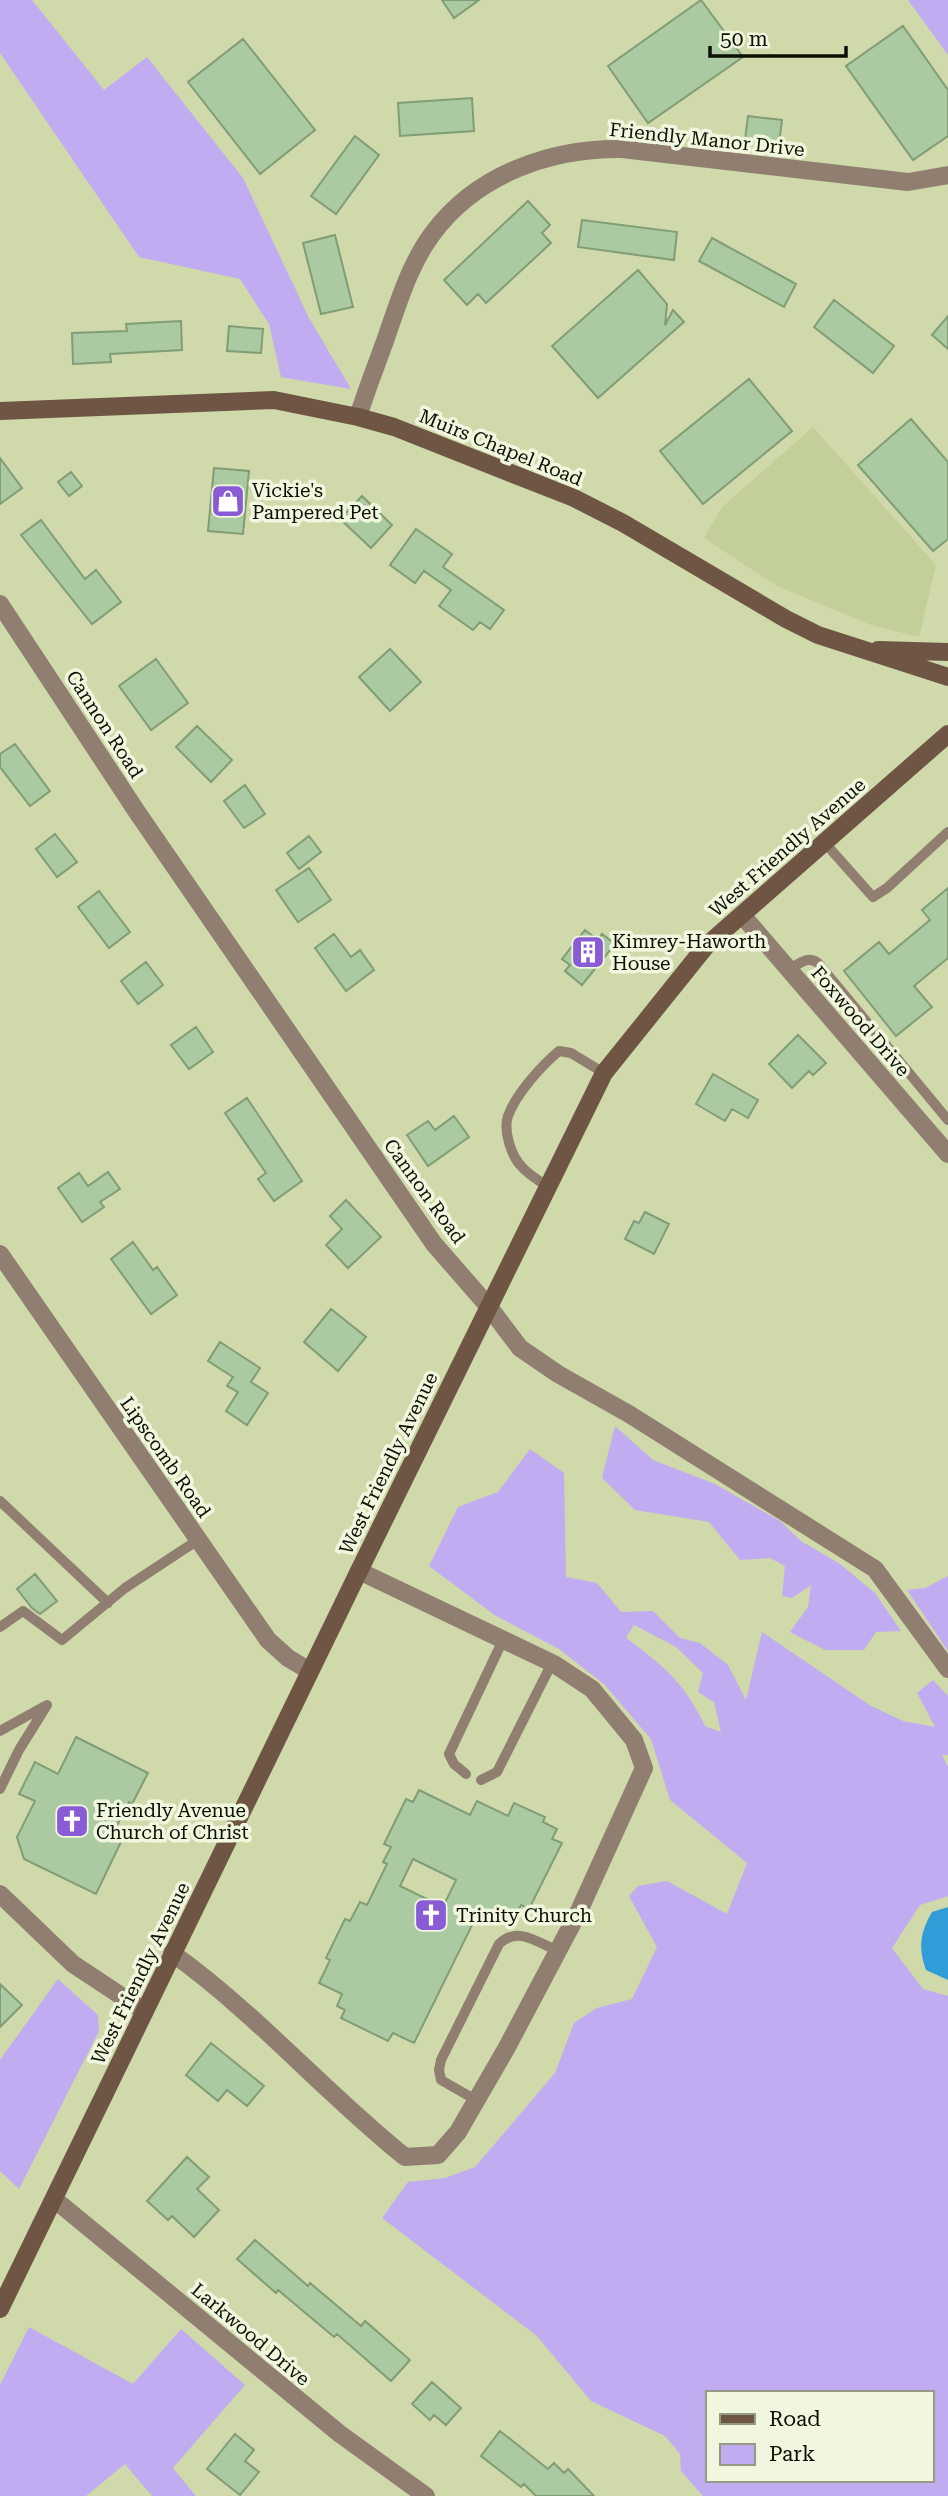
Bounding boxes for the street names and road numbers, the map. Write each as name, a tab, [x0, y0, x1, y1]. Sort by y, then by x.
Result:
street label: Friendly Manor Drive	[608, 118, 806, 161]
street label: Muirs Chapel Road	[416, 404, 586, 491]
street label: Cannon Road	[61, 666, 148, 782]
street label: West Friendly Avenue	[704, 773, 870, 922]
street label: Foxwood Drive	[806, 961, 915, 1081]
street label: Cannon Road	[379, 1134, 470, 1248]
street label: West Friendly Avenue	[334, 1368, 443, 1558]
street label: Lipscomb Road	[115, 1392, 216, 1522]
street label: West Friendly Avenue	[86, 1878, 195, 2068]
street label: Larkwood Drive	[187, 2278, 314, 2390]

